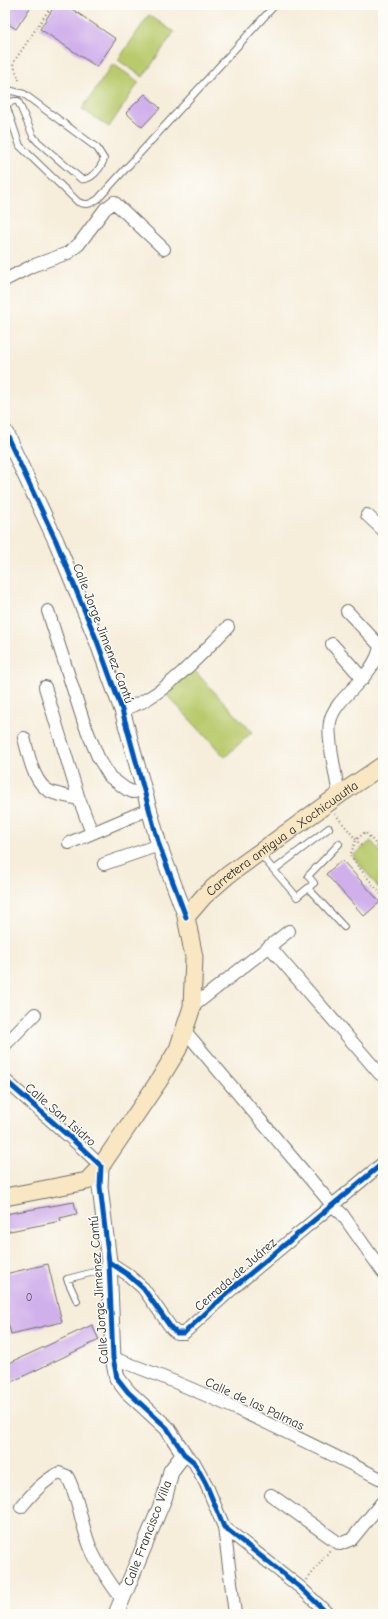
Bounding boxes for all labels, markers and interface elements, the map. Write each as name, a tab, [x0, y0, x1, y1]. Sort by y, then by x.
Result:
street label: Calle Jorge Jimenez Cantú	[70, 561, 137, 705]
street label: Carretera antigua a Xochicuautla	[203, 777, 361, 899]
street label: Calle San Isidro	[22, 1080, 99, 1149]
street label: Calle Jorge Jimenez Cantú	[86, 1215, 111, 1365]
street label: Cerrada de Juárez	[191, 1235, 280, 1314]
house number: 0	[26, 1291, 32, 1304]
street label: Calle de las Palmas	[203, 1374, 307, 1433]
street label: Calle Francisco Villa	[120, 1478, 175, 1588]

